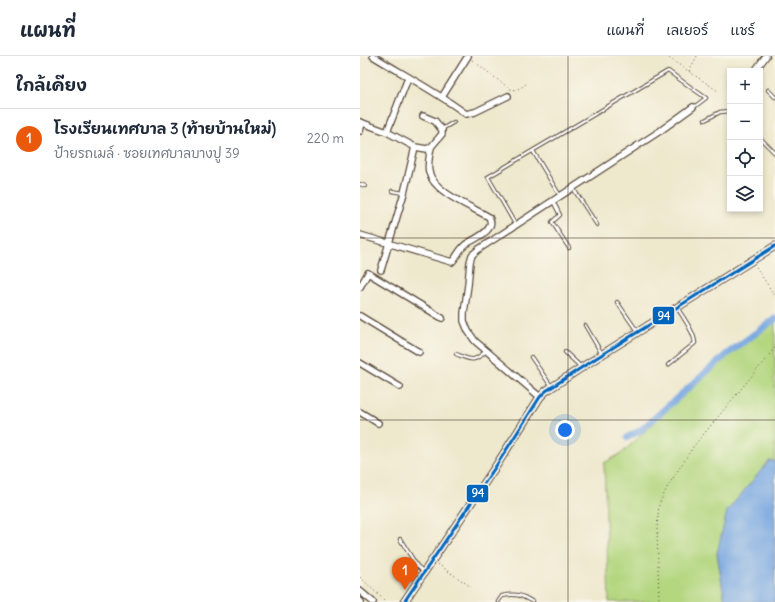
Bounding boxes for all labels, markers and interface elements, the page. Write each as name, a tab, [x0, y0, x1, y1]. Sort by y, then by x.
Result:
text: แผนที่	[20, 18, 76, 42]
text: แผนที่	[606, 21, 644, 39]
text: เลเยอร์	[666, 21, 708, 39]
text: แชร์	[730, 21, 755, 39]
map controls	[727, 68, 763, 212]
button: +	[727, 68, 763, 104]
text: ใกล้เคียง	[16, 74, 87, 96]
button: −	[727, 104, 763, 140]
text: โรงเรียนเทศบาล 3 (ท้ายบ้านใหม่)	[54, 119, 276, 138]
text: 1	[26, 130, 32, 147]
text: 220 m	[307, 130, 344, 147]
button: locate	[727, 140, 763, 176]
text: ป้ายรถเมล์ · ซอยเทศบาลบางปู 39	[54, 145, 240, 162]
button: layers	[727, 176, 763, 212]
line badge: 94	[652, 306, 675, 325]
text: 94	[658, 309, 671, 323]
your location	[555, 420, 575, 440]
line badge: 94	[466, 484, 489, 503]
text: 94	[472, 486, 485, 500]
pin: 1	[392, 557, 418, 590]

